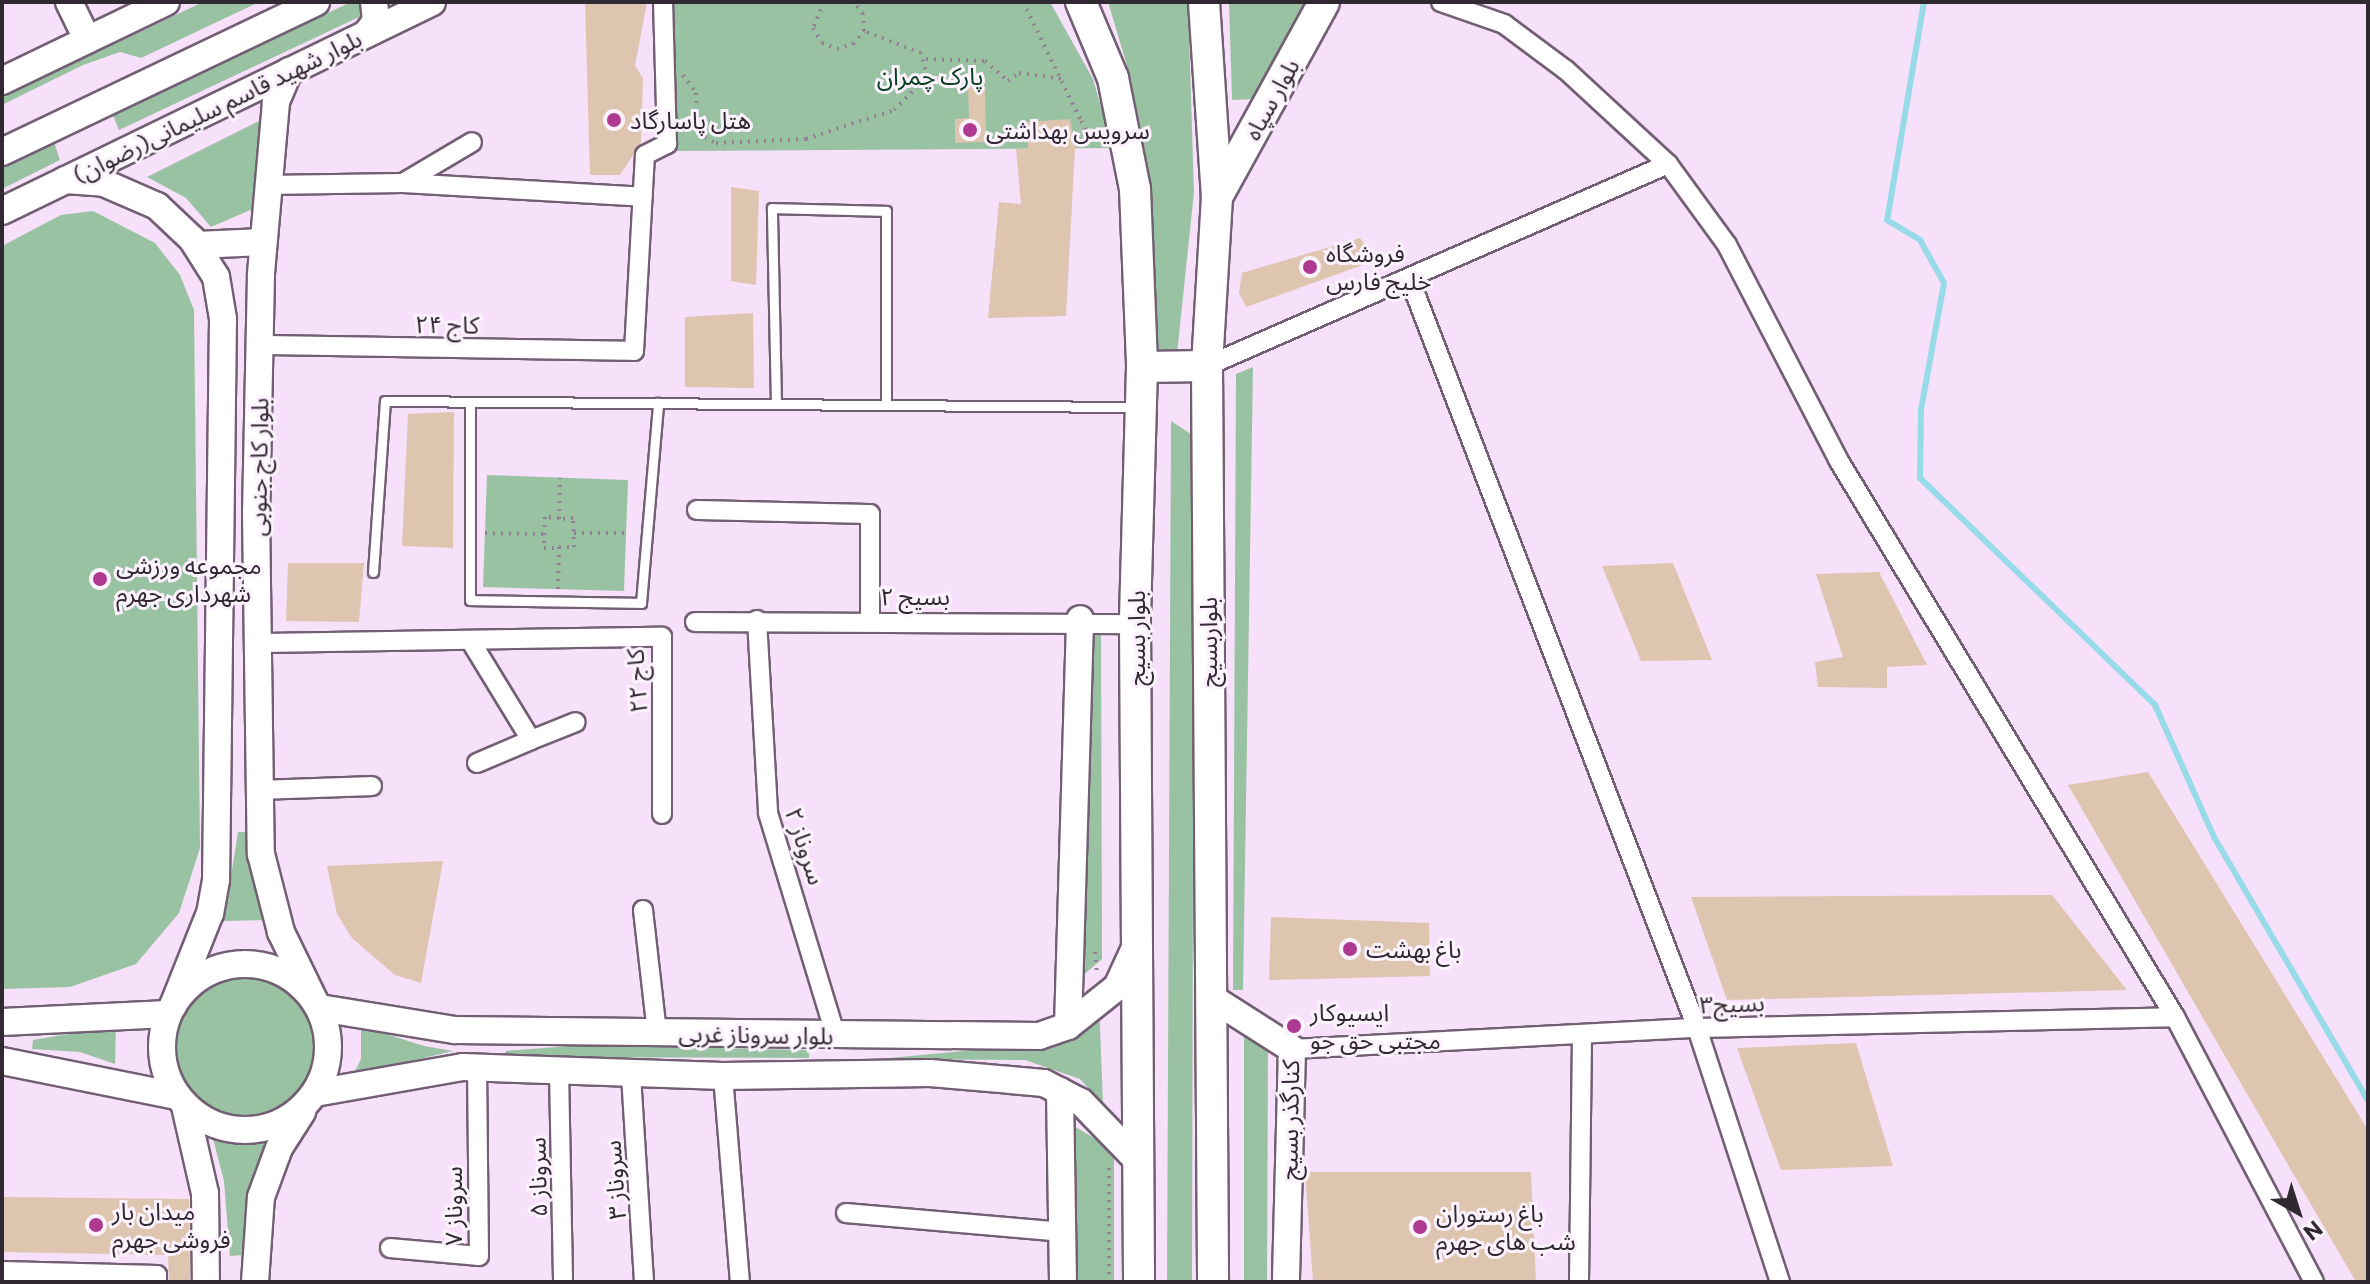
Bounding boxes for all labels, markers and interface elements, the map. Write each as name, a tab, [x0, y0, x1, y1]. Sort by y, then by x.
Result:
street label: بلوار شهید قاسم سلیمانی(رضوان)	[68, 23, 366, 189]
street label: بلوار سپاه	[1237, 53, 1305, 145]
park label: پارک چمران	[877, 62, 983, 90]
place label: هتل پاسارگاد	[630, 106, 751, 134]
marker: هتل پاسارگاد	[605, 111, 623, 129]
place label: سرویس بهداشتی	[986, 116, 1150, 144]
marker: سرویس بهداشتی	[961, 121, 979, 139]
place label: فروشگاه خلیج فارس	[1326, 239, 1431, 295]
marker: فروشگاه خلیج فارس	[1301, 258, 1319, 276]
street label: کاج ۲۴	[415, 309, 479, 339]
street label: بلوار کاج جنوبی	[242, 397, 274, 537]
place label: مجموعه ورزشی شهرداری جهرم	[116, 551, 262, 607]
marker: مجموعه ورزشی شهرداری جهرم	[91, 570, 109, 588]
street label: بسیج ۲	[880, 582, 950, 610]
street label: بلوار بسیج	[1122, 590, 1150, 686]
street label: بلواربسیج	[1194, 597, 1222, 687]
street label: کاج ۲۲	[620, 648, 652, 714]
street label: سروناز ۲	[780, 804, 832, 888]
place label: باغ بهشت	[1366, 935, 1461, 963]
marker: باغ بهشت	[1341, 940, 1359, 958]
street label: بسیج۳	[1699, 987, 1765, 1019]
place label: ایسیوکار مجتبی حق جو	[1310, 998, 1441, 1054]
marker: ایسیوکار مجتبی حق جو	[1285, 1017, 1303, 1035]
street label: بلوار سروناز غربی	[678, 1018, 834, 1050]
street label: کنارگذر بسیج	[1274, 1060, 1304, 1180]
street label: سروناز ۵	[522, 1137, 552, 1217]
street label: سروناز ۳	[597, 1139, 631, 1221]
street label: سروناز ۷	[439, 1166, 467, 1246]
north arrow	[2258, 1172, 2338, 1252]
place label: میدان بار فروشی جهرم	[112, 1197, 230, 1253]
place label: باغ رستوران شب های جهرم	[1436, 1199, 1576, 1255]
text: N	[2299, 1215, 2328, 1247]
marker: میدان بار فروشی جهرم	[87, 1216, 105, 1234]
marker: باغ رستوران شب های جهرم	[1411, 1218, 1429, 1236]

